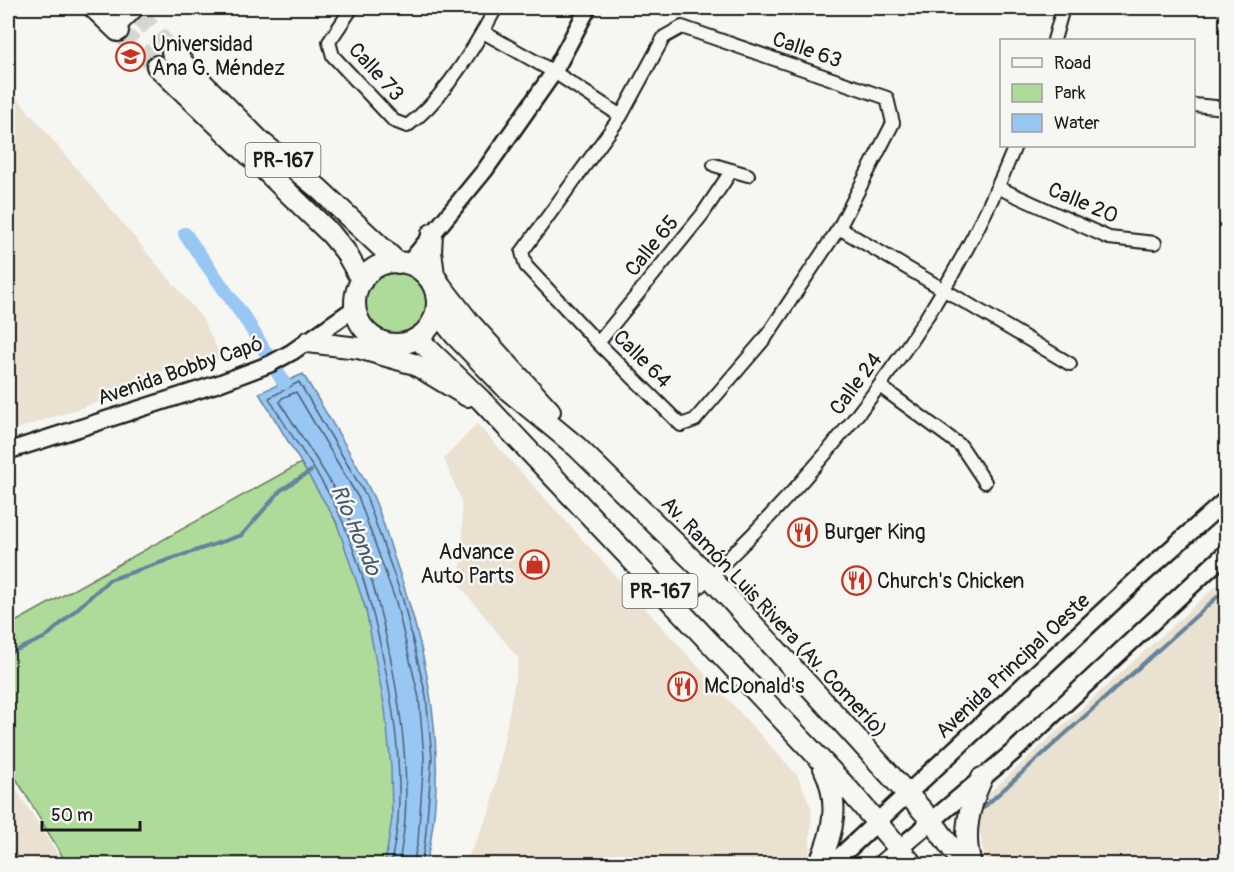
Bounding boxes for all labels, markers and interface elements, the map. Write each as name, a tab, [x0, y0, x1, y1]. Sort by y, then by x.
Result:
street label: Calle 63	[769, 26, 845, 74]
place label: Universidad Ana G. Méndez	[152, 31, 285, 82]
street label: Calle 73	[342, 37, 410, 107]
legend	[1000, 39, 1195, 147]
school or university icon: Universidad Ana G. Méndez	[115, 40, 147, 72]
text: Road	[1054, 52, 1091, 75]
text: Park	[1054, 82, 1086, 105]
text: Water	[1054, 112, 1100, 135]
road number: PR-167	[246, 143, 320, 177]
street label: Calle 20	[1044, 176, 1122, 230]
street label: Calle 65	[619, 210, 685, 282]
street label: Calle 64	[607, 324, 677, 394]
street label: Avenida Bobby Capó	[94, 330, 266, 412]
street label: Calle 24	[824, 347, 888, 421]
water label: Río Hondo	[324, 481, 388, 581]
street label: Av. Ramón Luis Rivera (Av. Comerío)	[655, 491, 893, 743]
restaurant icon: Burger King	[787, 516, 819, 548]
place label: Burger King	[824, 519, 926, 546]
place label: Advance Auto Parts	[420, 539, 515, 590]
shop icon: Advance Auto Parts	[519, 548, 551, 580]
restaurant icon: Church's Chicken	[840, 565, 872, 597]
place label: Church's Chicken	[877, 568, 1024, 595]
road number: PR-167	[622, 574, 698, 608]
street label: Avenida Principal Oeste	[930, 587, 1096, 745]
restaurant icon: McDonald's	[667, 670, 699, 702]
place label: McDonald's	[704, 673, 805, 700]
scale bar	[42, 794, 140, 832]
text: 50 m	[51, 804, 93, 827]

